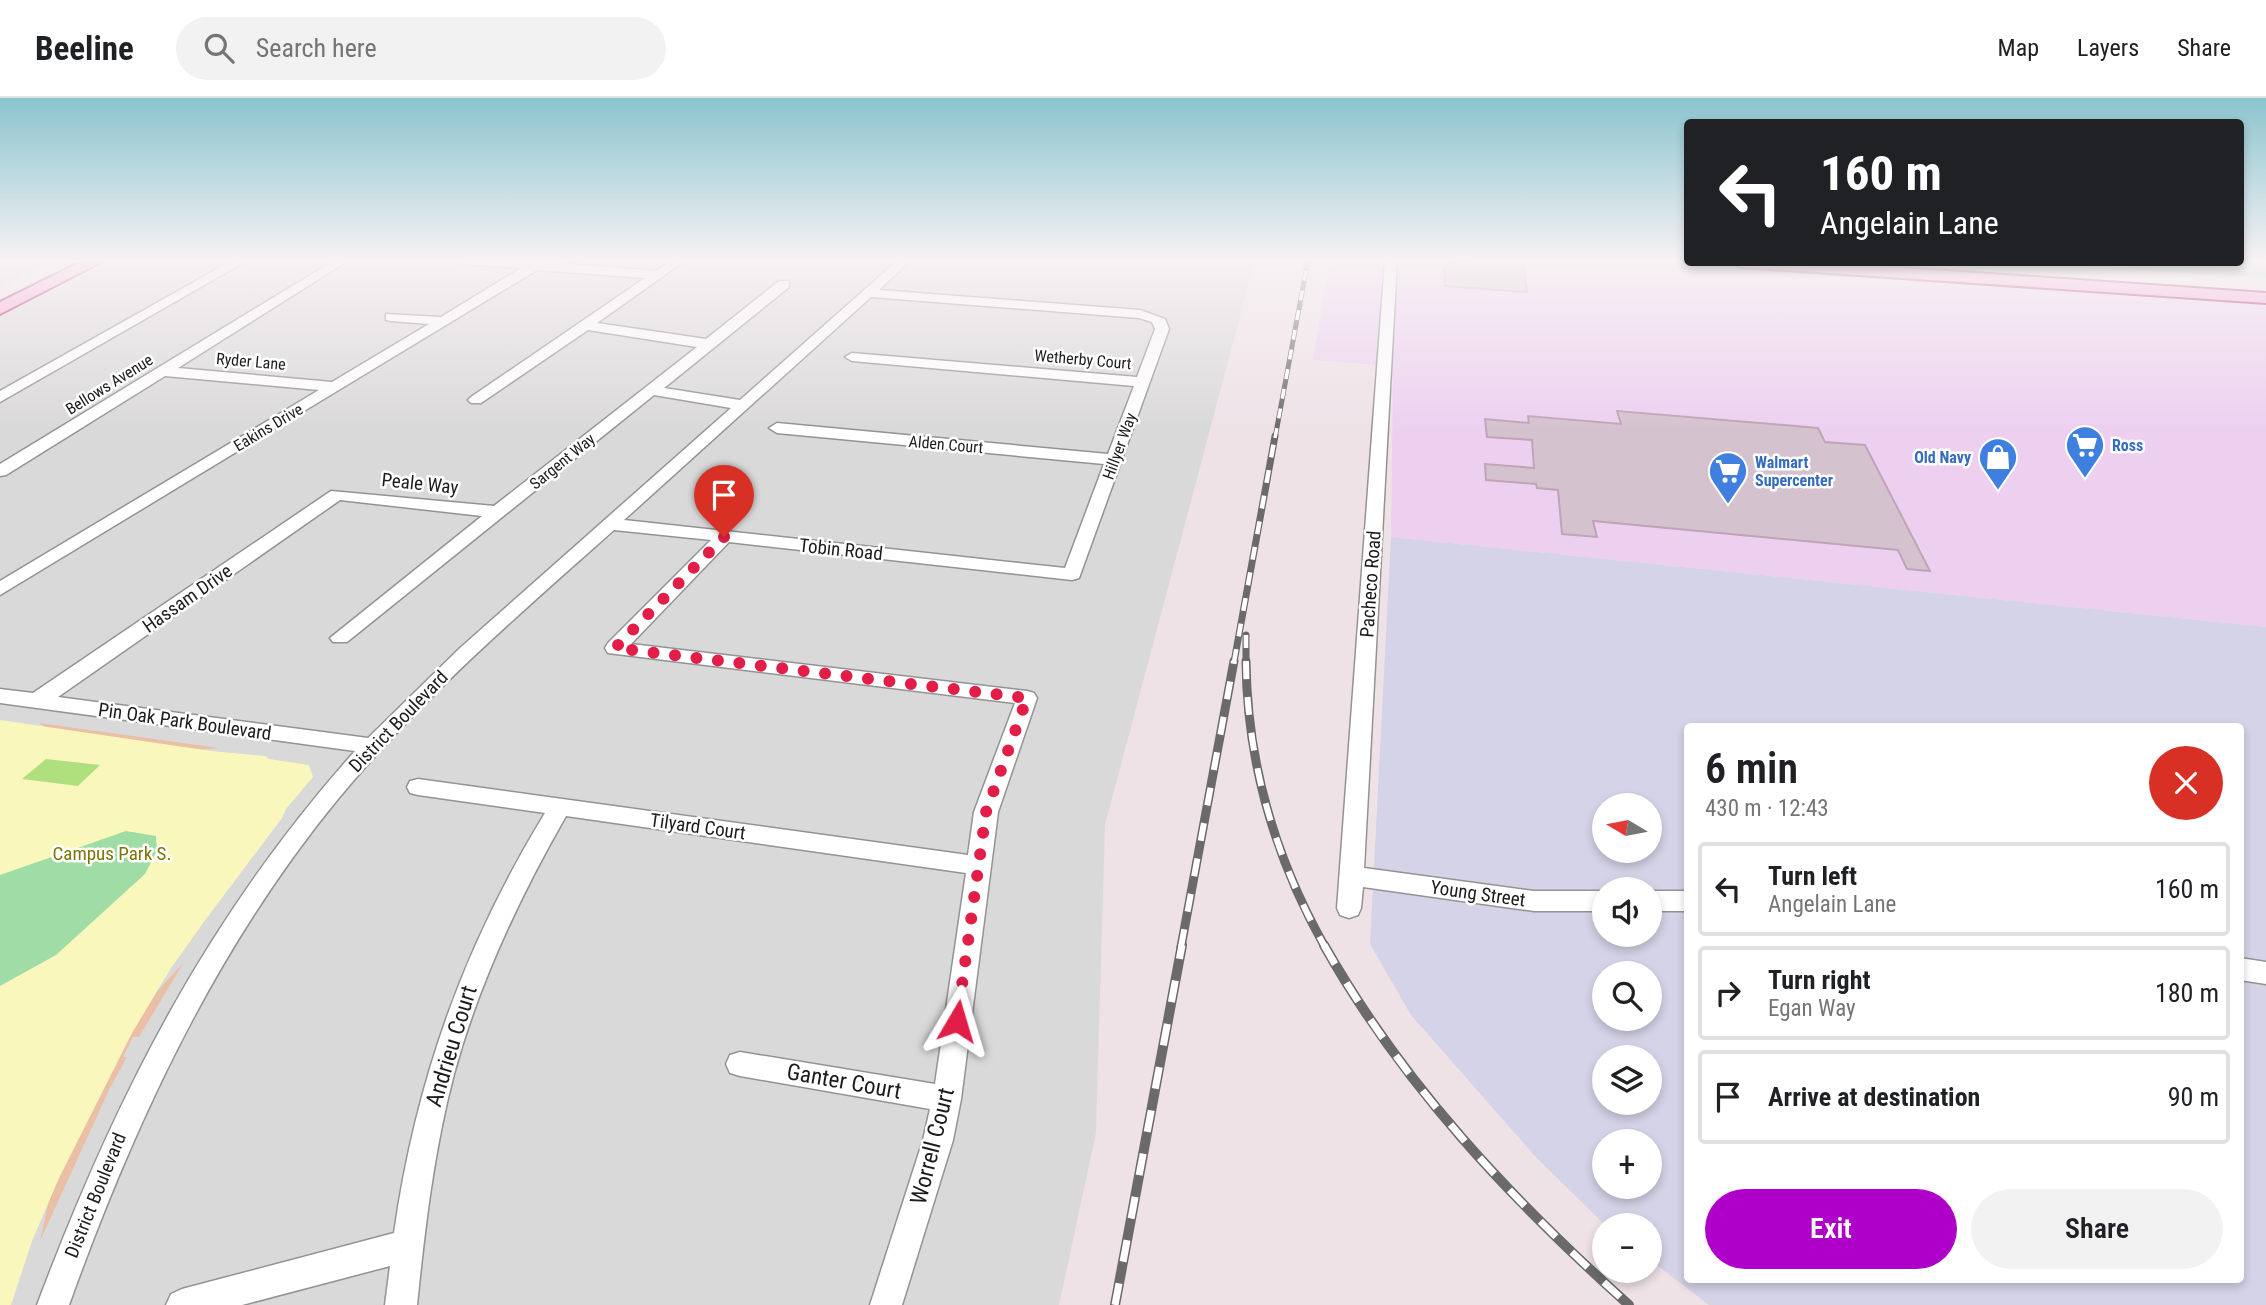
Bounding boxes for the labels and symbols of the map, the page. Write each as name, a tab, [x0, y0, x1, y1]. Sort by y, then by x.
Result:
street label: Wetherby Court	[1034, 346, 1132, 373]
street label: Ryder Lane	[215, 349, 286, 374]
street label: Bellows Avenue	[62, 350, 156, 419]
street label: Eakins Drive	[230, 399, 306, 455]
street label: Hillyer Way	[1099, 410, 1140, 482]
supermarket icon: Ross	[2064, 424, 2106, 479]
street label: Sargent Way	[526, 429, 599, 493]
street label: Alden Court	[908, 432, 984, 457]
shop icon: Old Navy	[1977, 436, 2019, 491]
place label: Ross	[2112, 436, 2143, 455]
place label: Old Navy	[1914, 448, 1971, 467]
supermarket icon: Walmart Supercenter	[1707, 450, 1749, 505]
place label: Walmart Supercenter	[1755, 453, 1833, 490]
pin	[694, 465, 754, 537]
street label: Peale Way	[380, 468, 460, 499]
street label: Pacheco Road	[1355, 530, 1386, 638]
street label: Tobin Road	[798, 534, 884, 565]
street label: Hassam Drive	[138, 559, 237, 638]
street label: District Boulevard	[344, 666, 453, 777]
street label: Pin Oak Park Boulevard	[97, 698, 273, 745]
north arrow	[1592, 793, 1662, 863]
street label: Tilyard Court	[649, 808, 747, 845]
park label: Campus Park S.	[53, 842, 171, 865]
street label: Young Street	[1429, 875, 1527, 912]
street label: Andrieu Court	[420, 982, 483, 1110]
position arrow	[920, 984, 994, 1058]
street label: Ganter Court	[785, 1058, 903, 1105]
street label: Worrell Court	[905, 1085, 960, 1207]
street label: District Boulevard	[60, 1129, 131, 1261]

